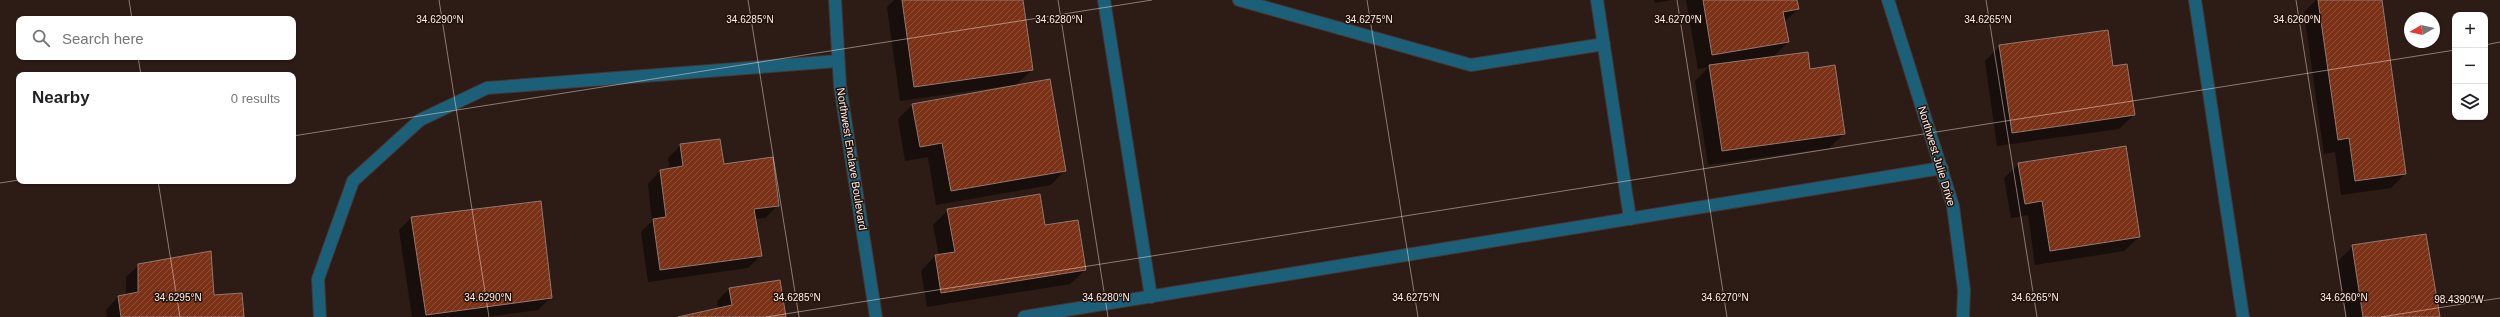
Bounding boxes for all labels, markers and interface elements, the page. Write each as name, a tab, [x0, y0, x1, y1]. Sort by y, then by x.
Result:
north arrow	[2404, 12, 2440, 48]
map controls	[2452, 12, 2488, 120]
button: +	[2452, 12, 2488, 48]
text: 34.6290°N	[416, 14, 464, 25]
text: 34.6285°N	[726, 14, 774, 25]
text: 34.6280°N	[1035, 14, 1083, 25]
text: 34.6275°N	[1345, 14, 1393, 25]
text: 34.6270°N	[1654, 14, 1702, 25]
text: 34.6265°N	[1964, 14, 2012, 25]
text: 34.6260°N	[2273, 14, 2321, 25]
search box	[16, 16, 296, 60]
icon: search	[30, 27, 52, 49]
text: Search here	[62, 30, 144, 47]
button: −	[2452, 48, 2488, 84]
button: layers	[2452, 84, 2488, 120]
street label: Northwest Enclave Boulevard	[835, 87, 869, 231]
text: Nearby	[32, 88, 90, 107]
text: 0 results	[231, 91, 280, 106]
street label: Northwest Julie Drive	[1916, 105, 1958, 207]
text: 34.6295°N	[154, 292, 202, 303]
text: 34.6290°N	[464, 292, 512, 303]
text: 34.6285°N	[773, 292, 821, 303]
text: 34.6280°N	[1082, 292, 1130, 303]
text: 34.6275°N	[1392, 292, 1440, 303]
text: 34.6270°N	[1701, 292, 1749, 303]
text: 34.6265°N	[2011, 292, 2059, 303]
text: 34.6260°N	[2320, 292, 2368, 303]
text: 98.4390°W	[2434, 294, 2484, 305]

